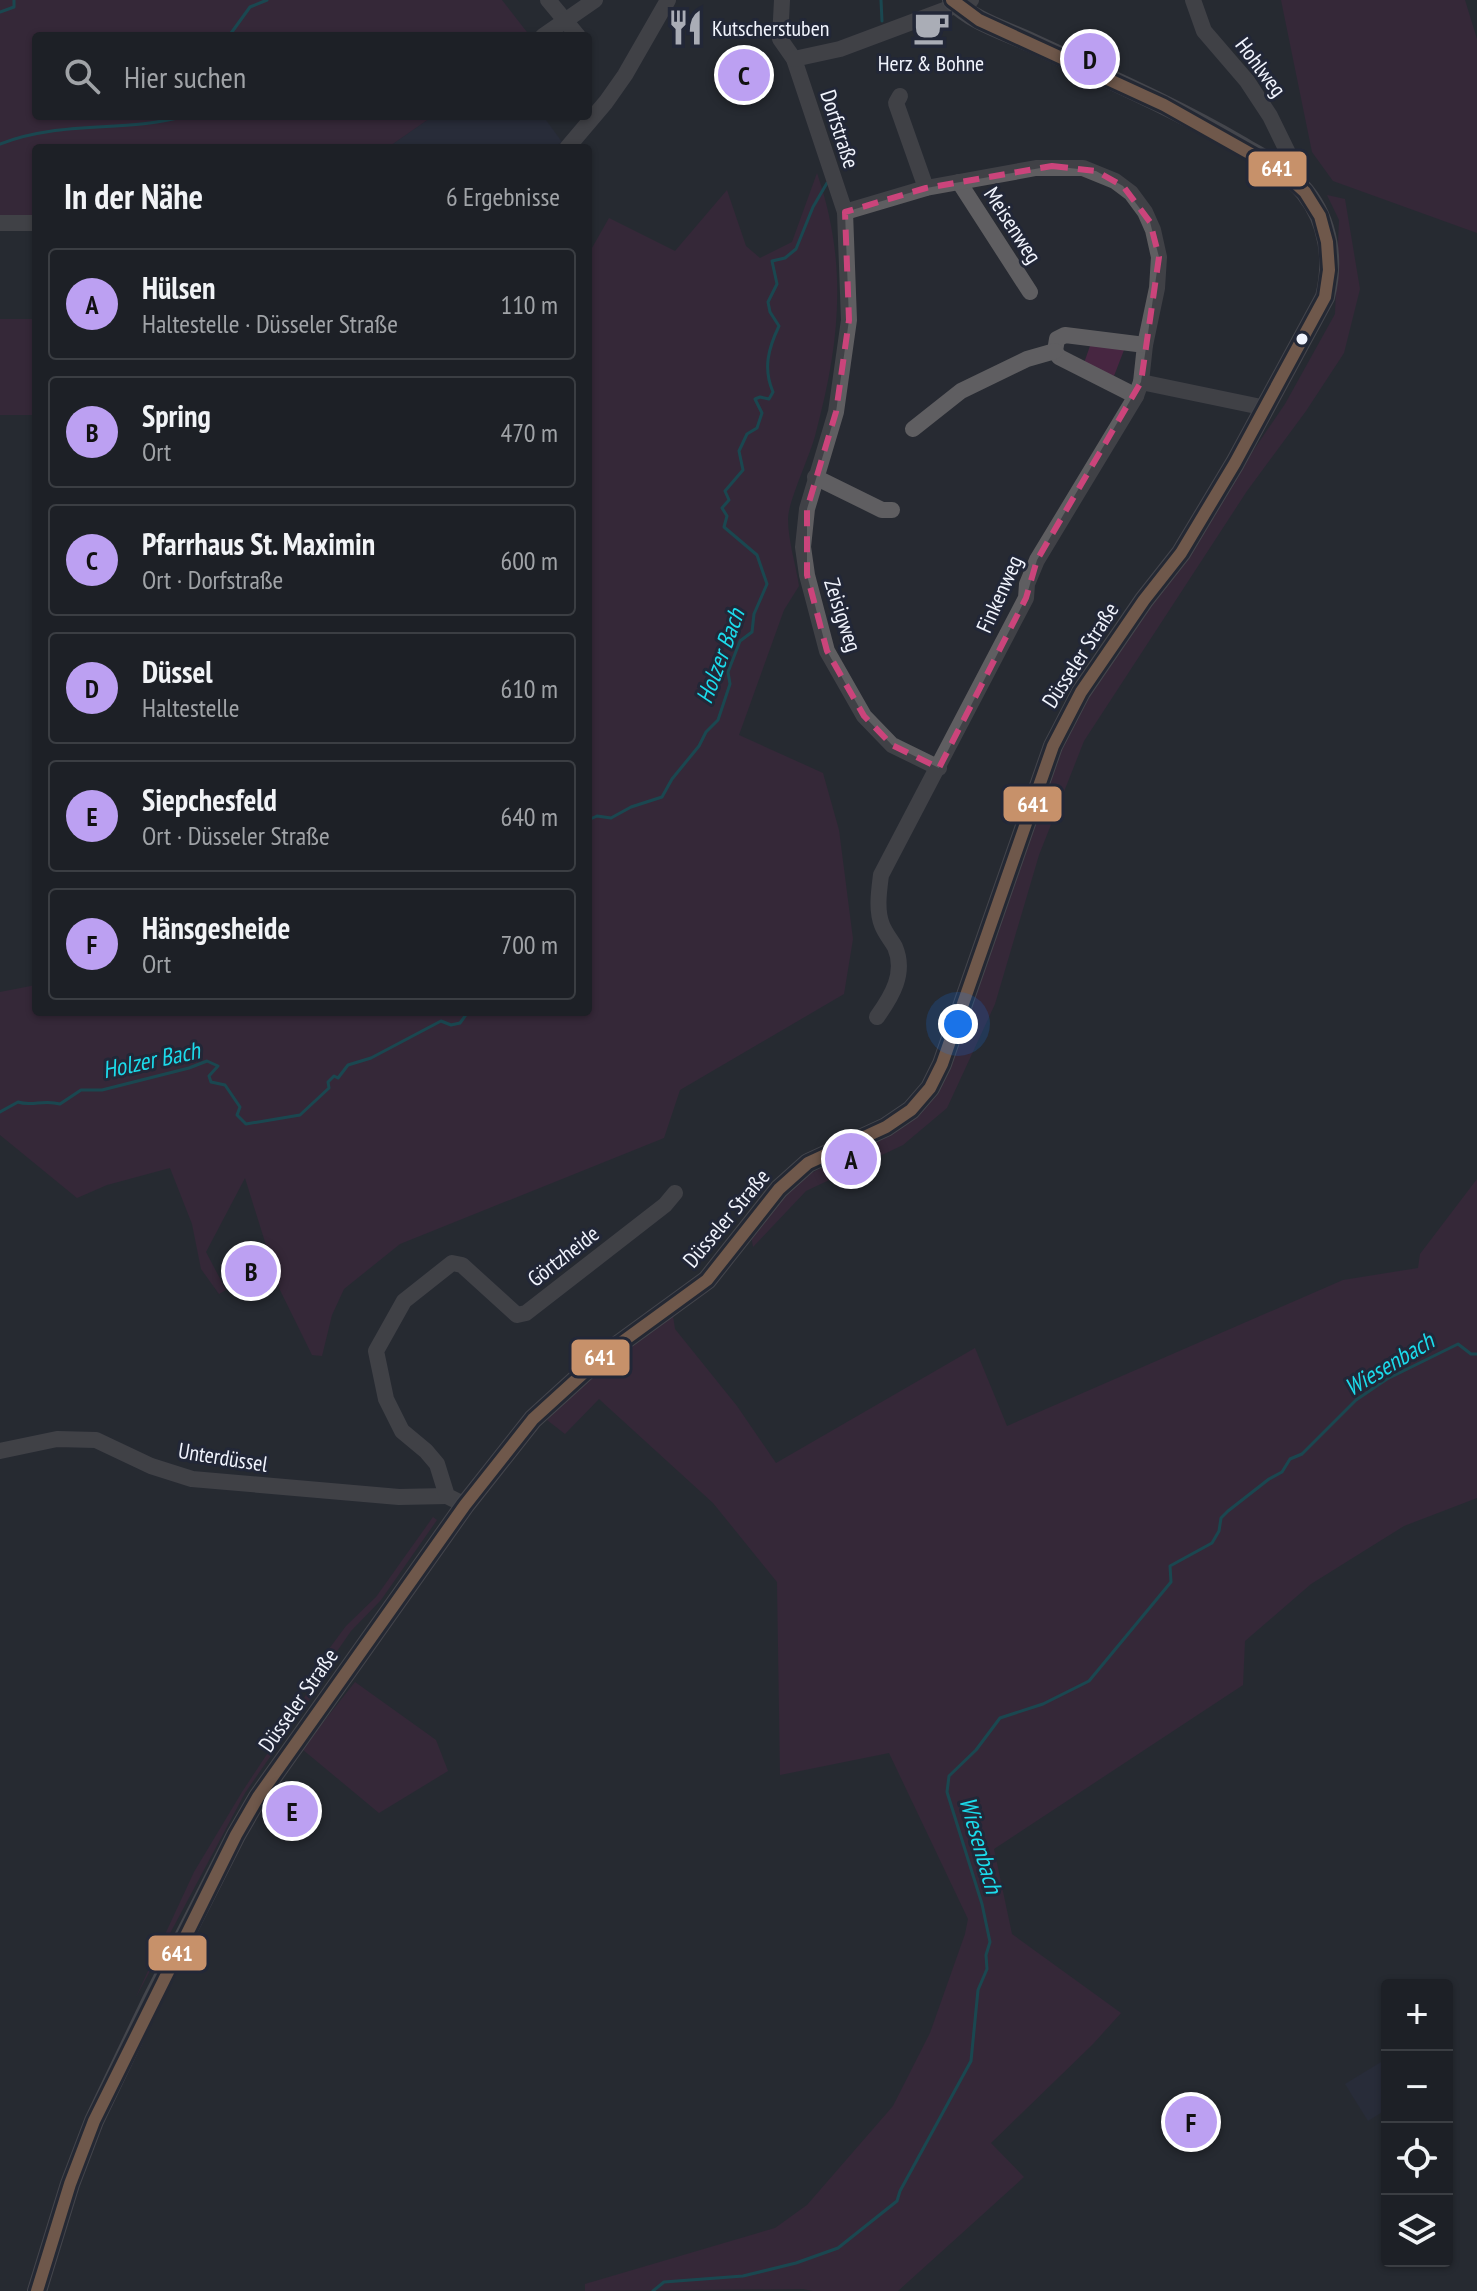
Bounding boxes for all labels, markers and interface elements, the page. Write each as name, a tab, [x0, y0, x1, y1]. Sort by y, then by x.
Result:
cafe icon: Herz & Bohne	[912, 8, 950, 46]
restaurant icon: Kutscherstuben	[667, 9, 705, 47]
place label: Kutscherstuben	[712, 14, 829, 42]
pin: D	[1064, 29, 1116, 89]
search box	[32, 32, 592, 120]
street label: Hohlweg	[1230, 32, 1292, 102]
pin: C	[718, 45, 770, 105]
place label: Herz & Bohne	[878, 49, 984, 77]
icon: search	[60, 54, 104, 98]
text: Hier suchen	[124, 57, 246, 96]
street label: Dorfstraße	[814, 86, 866, 172]
line badge: 641	[1247, 150, 1308, 188]
text: 641	[1261, 154, 1293, 182]
text: In der Nähe	[64, 174, 203, 218]
text: 6 Ergebnisse	[446, 180, 560, 213]
street label: Meisenweg	[978, 182, 1048, 268]
text: Hülsen	[142, 268, 215, 307]
text: A	[85, 288, 99, 321]
text: 110 m	[500, 288, 558, 321]
text: Haltestelle · Düsseler Straße	[142, 307, 398, 340]
unlabelled marker	[1294, 331, 1310, 347]
text: Spring	[142, 396, 211, 435]
text: B	[86, 416, 98, 449]
text: 470 m	[500, 416, 558, 449]
text: Ort	[142, 435, 171, 468]
text: Pfarrhaus St. Maximin	[142, 524, 375, 563]
text: C	[86, 544, 98, 577]
text: 600 m	[500, 544, 558, 577]
street label: Finkenweg	[970, 551, 1028, 637]
text: Ort · Dorfstraße	[142, 563, 283, 596]
street label: Zeisigweg	[818, 575, 868, 655]
street label: Düsseler Straße	[1036, 597, 1124, 713]
water label: Holzer Bach	[689, 603, 752, 708]
text: Düssel	[142, 652, 213, 691]
text: D	[85, 672, 99, 705]
text: 610 m	[500, 672, 558, 705]
text: Haltestelle	[142, 691, 239, 724]
text: Siepchesfeld	[142, 780, 277, 819]
line badge: 641	[1002, 785, 1063, 823]
text: 641	[1017, 790, 1049, 818]
text: E	[86, 800, 98, 833]
text: 640 m	[500, 800, 558, 833]
text: Ort · Düsseler Straße	[142, 819, 330, 852]
text: Hänsgesheide	[142, 908, 290, 947]
text: F	[87, 928, 97, 961]
text: 700 m	[500, 928, 558, 961]
text: Ort	[142, 947, 171, 980]
your location	[938, 1004, 978, 1044]
water label: Holzer Bach	[99, 1034, 204, 1085]
pin: A	[825, 1129, 877, 1189]
street label: Düsseler Straße	[677, 1163, 775, 1273]
street label: Görtzheide	[522, 1219, 604, 1293]
pin: B	[225, 1241, 277, 1301]
water label: Wiesenbach	[1339, 1324, 1441, 1403]
line badge: 641	[570, 1338, 631, 1377]
text: 641	[584, 1343, 616, 1371]
street label: Unterdüssel	[176, 1436, 271, 1478]
street label: Düsseler Straße	[252, 1643, 344, 1757]
pin: E	[266, 1781, 318, 1841]
water label: Wiesenbach	[952, 1793, 1010, 1898]
line badge: 641	[147, 1934, 208, 1972]
text: 641	[161, 1939, 193, 1967]
map controls	[1381, 1979, 1453, 2267]
button: +	[1381, 1979, 1453, 2051]
button: −	[1381, 2051, 1453, 2123]
pin: F	[1165, 2092, 1217, 2152]
button: locate	[1381, 2123, 1453, 2195]
button: layers	[1381, 2195, 1453, 2267]

